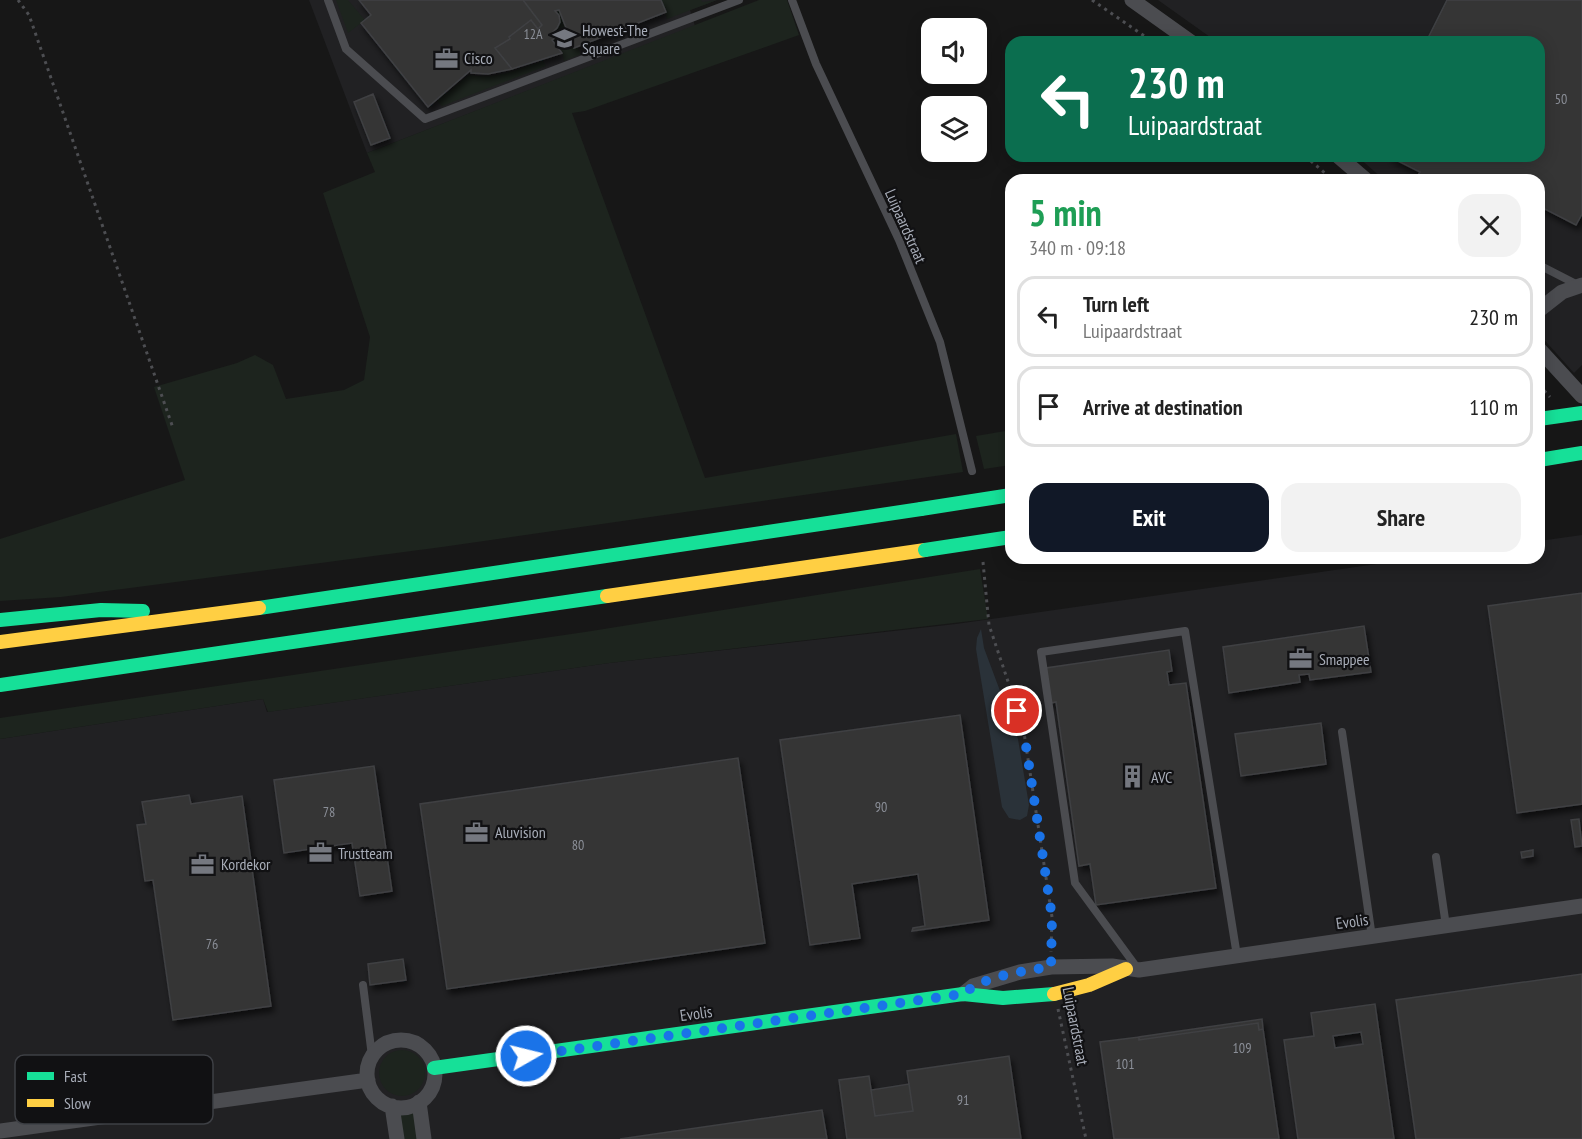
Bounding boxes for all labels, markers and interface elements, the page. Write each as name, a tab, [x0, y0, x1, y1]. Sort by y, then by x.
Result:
map controls	[921, 18, 987, 162]
button: sound	[921, 18, 987, 84]
place label: Howest-The Square	[582, 20, 648, 58]
house number: 12A	[523, 25, 543, 43]
school or university icon: Howest-The Square	[551, 26, 577, 52]
office icon: Cisco	[433, 45, 459, 71]
place label: Cisco	[464, 48, 493, 68]
text: 230 m	[1128, 55, 1225, 110]
icon: left	[1029, 60, 1107, 138]
house number: 50	[1555, 90, 1567, 108]
button: layers	[921, 96, 987, 162]
text: Luipaardstraat	[1128, 108, 1262, 142]
street label: Luipaardstraat	[881, 186, 932, 267]
text: 5 min	[1029, 189, 1102, 236]
button: close	[1458, 194, 1521, 257]
text: 340 m · 09:18	[1029, 235, 1126, 261]
text: Turn left	[1083, 290, 1149, 318]
icon: left	[1032, 300, 1065, 333]
text: 230 m	[1469, 303, 1518, 331]
text: Luipaardstraat	[1083, 318, 1182, 344]
icon: arrive	[1032, 390, 1065, 423]
text: Arrive at destination	[1083, 393, 1243, 421]
text: 110 m	[1469, 393, 1518, 421]
button: Exit	[1029, 483, 1269, 552]
button: Share	[1281, 483, 1521, 552]
office icon: Smappee	[1288, 646, 1314, 672]
place label: Smappee	[1319, 649, 1370, 669]
pin	[991, 685, 1042, 736]
icon: arrive	[1000, 694, 1033, 727]
building icon: AVC	[1120, 764, 1146, 790]
place label: AVC	[1151, 767, 1172, 787]
house number: 90	[875, 798, 887, 816]
house number: 78	[323, 803, 335, 821]
office icon: Aluvision	[464, 819, 490, 845]
place label: Aluvision	[495, 822, 546, 842]
house number: 80	[572, 836, 584, 854]
office icon: Trustteam	[307, 840, 333, 866]
place label: Trustteam	[338, 843, 393, 863]
office icon: Kordekor	[190, 851, 216, 877]
place label: Kordekor	[221, 854, 271, 874]
street label: Evolis	[1334, 909, 1370, 933]
house number: 76	[206, 935, 218, 953]
street label: Luipaardstraat	[1059, 985, 1093, 1067]
street label: Evolis	[678, 1001, 714, 1025]
position arrow	[494, 1024, 558, 1088]
house number: 109	[1233, 1039, 1251, 1057]
legend	[15, 1055, 213, 1124]
house number: 101	[1116, 1055, 1134, 1073]
text: Fast	[64, 1066, 87, 1086]
house number: 91	[957, 1091, 969, 1109]
text: Slow	[64, 1093, 91, 1113]

